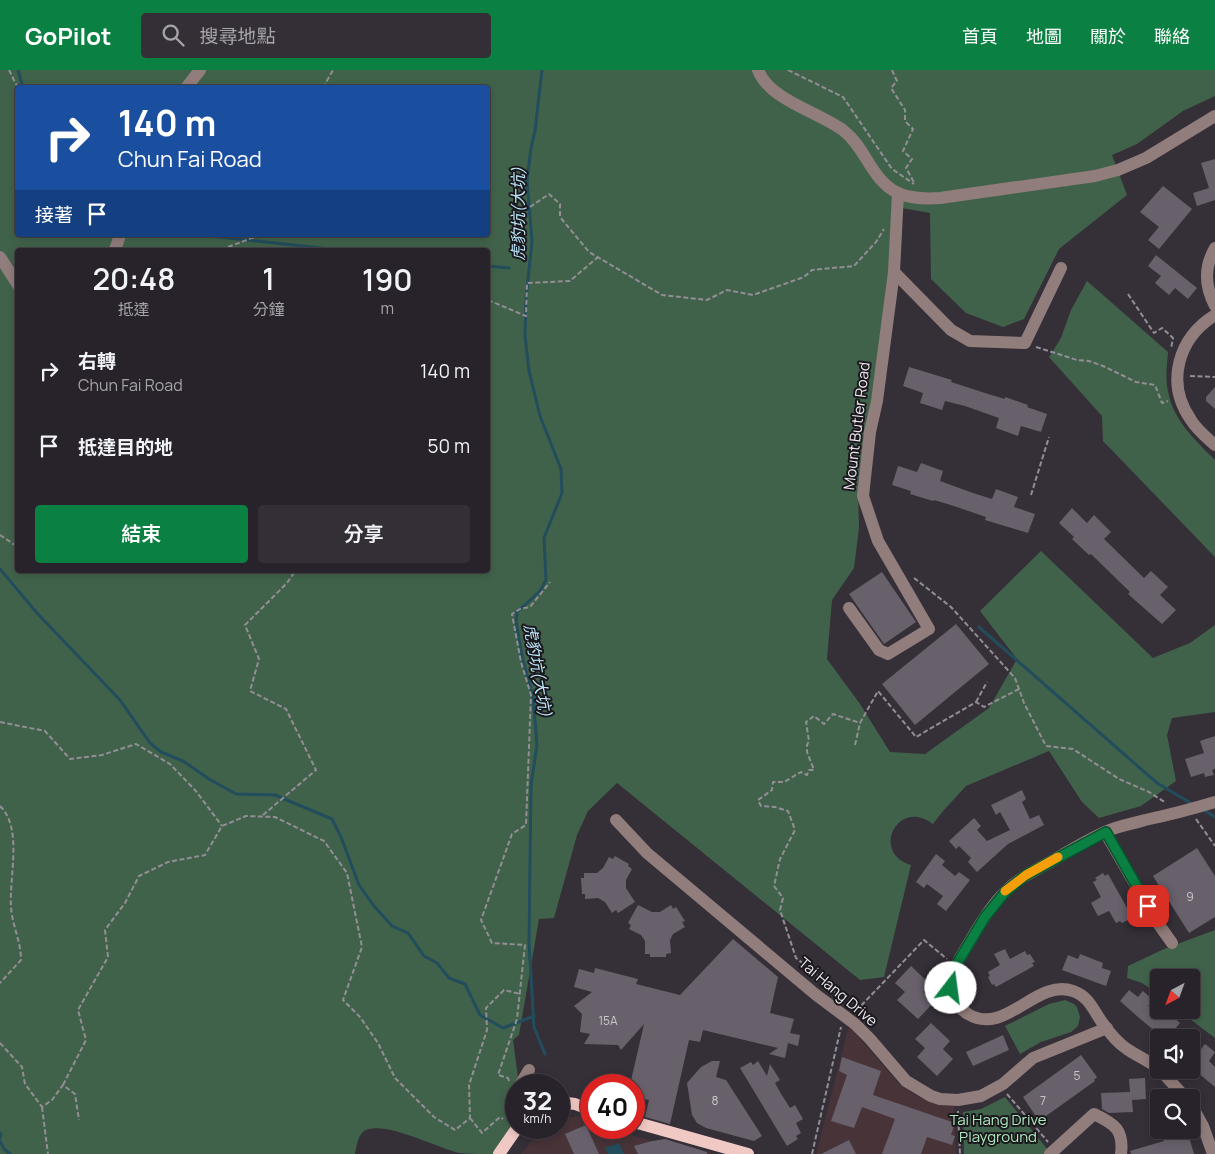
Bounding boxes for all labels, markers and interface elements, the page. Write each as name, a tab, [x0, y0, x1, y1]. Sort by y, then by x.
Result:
search box	[141, 13, 491, 58]
text: GoPilot	[25, 19, 111, 52]
icon: search	[159, 21, 187, 49]
text: 搜尋地點	[199, 23, 275, 49]
text: 首頁	[962, 24, 998, 48]
text: 地圖	[1026, 24, 1062, 48]
text: 關於	[1090, 24, 1126, 48]
text: 聯絡	[1154, 24, 1190, 48]
text: 140 m	[118, 99, 216, 147]
icon: right	[35, 105, 100, 170]
text: Chun Fai Road	[118, 144, 262, 174]
water label: 虎豹坑(大坑)	[507, 167, 529, 261]
icon: arrive	[83, 200, 111, 228]
text: 接著	[35, 202, 73, 228]
text: 20:48	[92, 258, 175, 299]
text: 1	[262, 258, 275, 299]
text: 190	[362, 259, 413, 300]
text: m	[381, 297, 394, 319]
text: 抵達	[118, 298, 150, 320]
text: 分鐘	[253, 298, 285, 320]
text: 右轉	[78, 348, 116, 374]
icon: right	[35, 357, 63, 385]
text: 140 m	[420, 358, 470, 384]
street label: Mount Butler Road	[838, 361, 875, 491]
text: Chun Fai Road	[78, 374, 183, 396]
icon: arrive	[35, 432, 63, 460]
text: 50 m	[428, 433, 470, 459]
text: 抵達目的地	[78, 434, 173, 460]
button: 結束	[35, 505, 248, 563]
button: 分享	[258, 505, 470, 563]
water label: 虎豹坑(大坑)	[519, 622, 557, 718]
pin	[1127, 885, 1169, 927]
house number: 9	[1186, 888, 1194, 905]
icon: arrive	[1134, 892, 1162, 920]
street label: Tai Hang Drive	[794, 952, 882, 1031]
position arrow	[924, 961, 976, 1013]
north arrow	[1150, 969, 1200, 1019]
map controls	[1150, 969, 1200, 1139]
house number: 15A	[598, 1012, 618, 1029]
button: sound	[1150, 1029, 1200, 1079]
house number: 5	[1074, 1067, 1081, 1084]
speed limit sign: 40	[580, 1074, 645, 1139]
text: 32	[523, 1083, 552, 1118]
button: search	[1150, 1089, 1200, 1139]
house number: 8	[712, 1092, 719, 1109]
house number: 7	[1040, 1092, 1046, 1109]
park label: Tai Hang Drive Playground	[949, 1109, 1047, 1147]
text: km/h	[524, 1110, 551, 1127]

